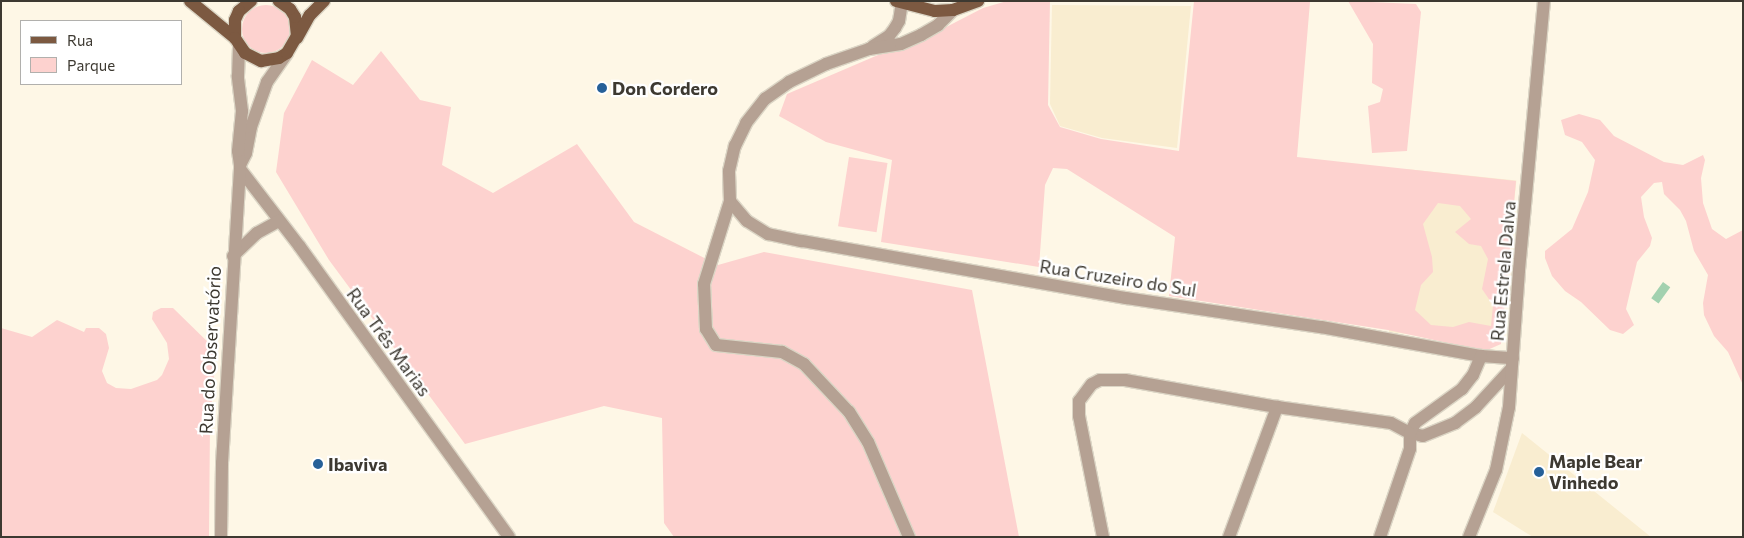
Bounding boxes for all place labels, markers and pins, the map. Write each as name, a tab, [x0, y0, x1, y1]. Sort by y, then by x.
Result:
place label: Don Cordero	[612, 77, 718, 99]
marker: Don Cordero	[596, 82, 608, 94]
place label: Maple Bear Vinhedo	[1549, 451, 1642, 494]
place label: Ibaviva	[328, 453, 387, 475]
marker: Ibaviva	[312, 458, 324, 470]
marker: Maple Bear Vinhedo	[1533, 466, 1545, 478]

